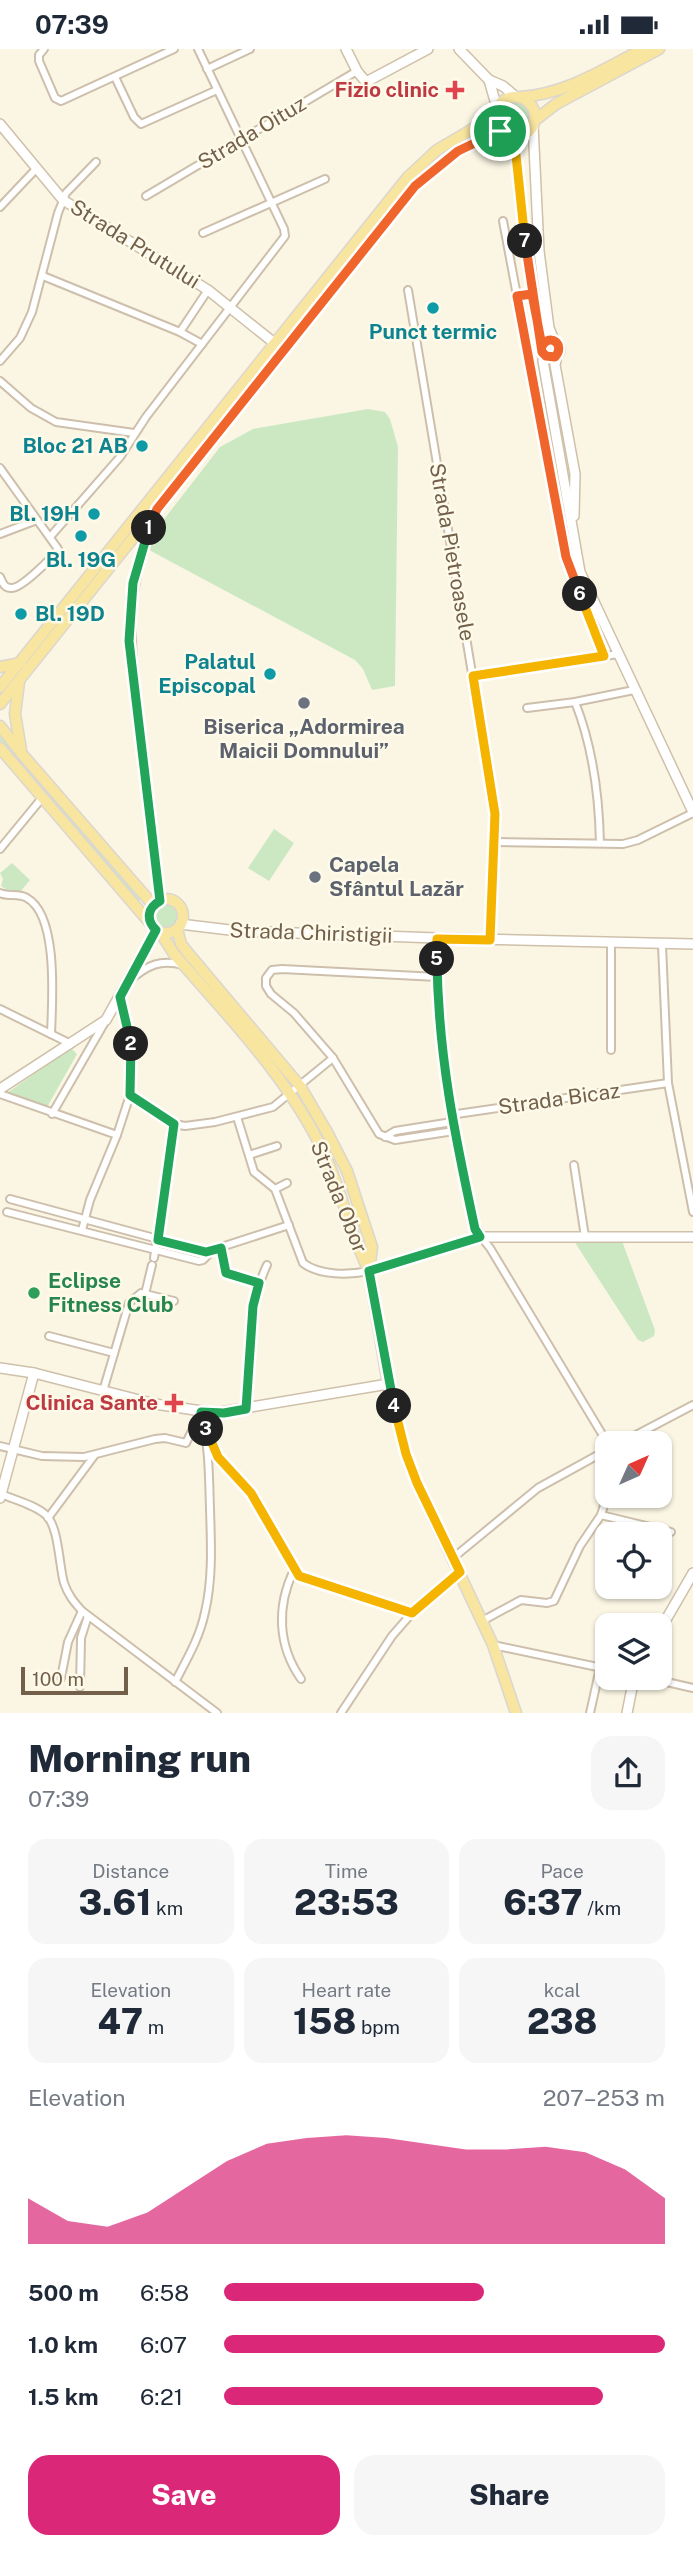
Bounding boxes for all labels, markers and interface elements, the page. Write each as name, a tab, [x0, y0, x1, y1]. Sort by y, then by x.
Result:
text: 07:39	[35, 9, 109, 40]
place label: Fizio clinic	[334, 77, 439, 102]
marker: Fizio clinic	[445, 80, 465, 100]
street label: Strada Oituz	[193, 91, 310, 175]
pin	[470, 101, 530, 161]
icon: arrive	[481, 112, 519, 150]
street label: Strada Prutului	[66, 194, 205, 293]
pin: 7	[508, 223, 542, 259]
text: 7	[519, 229, 530, 251]
marker: Punct termic	[425, 300, 441, 316]
place label: Punct termic	[369, 319, 497, 344]
place label: Bloc 21 AB	[22, 433, 128, 458]
marker: Bloc 21 AB	[134, 438, 150, 454]
street label: Strada Pietroasele	[425, 461, 480, 643]
place label: Bl. 19H	[9, 501, 80, 526]
marker: Bl. 19H	[86, 506, 102, 522]
pin: 1	[132, 511, 166, 545]
text: 1	[144, 516, 153, 538]
marker: Bl. 19G	[73, 528, 89, 544]
place label: Bl. 19G	[46, 547, 116, 572]
pin: 6	[562, 577, 598, 611]
text: 6	[573, 582, 586, 604]
place label: Bl. 19D	[35, 601, 105, 626]
marker: Bl. 19D	[13, 606, 29, 622]
place label: Palatul Episcopal	[158, 649, 256, 698]
marker: Palatul Episcopal	[262, 666, 278, 682]
marker: Biserica „Adormirea Maicii Domnului”	[296, 695, 312, 711]
place label: Biserica „Adormirea Maicii Domnului”	[203, 714, 405, 763]
place label: Capela Sfântul Lazăr	[329, 852, 464, 901]
marker: Capela Sfântul Lazăr	[307, 869, 323, 885]
street label: Strada Chiristigii	[229, 917, 393, 948]
pin: 5	[420, 941, 454, 977]
text: 5	[430, 947, 443, 969]
pin: 2	[114, 1027, 148, 1061]
text: 2	[124, 1032, 137, 1054]
street label: Strada Bicaz	[496, 1078, 621, 1119]
street label: Strada Obor	[306, 1137, 373, 1256]
place label: Eclipse Fitness Club	[48, 1268, 174, 1317]
marker: Eclipse Fitness Club	[26, 1285, 42, 1301]
pin: 4	[376, 1389, 412, 1423]
place label: Clinica Sante	[25, 1390, 158, 1415]
marker: Clinica Sante	[164, 1393, 184, 1413]
text: 4	[387, 1394, 400, 1416]
pin: 3	[188, 1411, 224, 1447]
text: 3	[199, 1417, 212, 1439]
north arrow	[595, 1431, 672, 1509]
map controls	[595, 1431, 672, 1690]
button: locate	[595, 1522, 672, 1599]
button: layers	[595, 1613, 672, 1690]
scale bar	[21, 1664, 128, 1695]
text: 100 m	[32, 1668, 84, 1690]
text: Morning run	[28, 1736, 251, 1781]
button: share	[591, 1736, 665, 1810]
text: 07:39	[28, 1785, 89, 1812]
text: Distance	[92, 1860, 169, 1882]
text: Time	[325, 1860, 368, 1882]
text: Pace	[540, 1860, 584, 1882]
text: 3.61	[78, 1882, 151, 1923]
text: 23:53	[294, 1882, 399, 1923]
text: 6:37	[503, 1882, 583, 1923]
text: km	[151, 1897, 183, 1919]
text: /km	[583, 1897, 621, 1919]
text: Elevation	[91, 1979, 171, 2001]
text: Heart rate	[302, 1979, 391, 2001]
text: kcal	[544, 1979, 581, 2001]
text: 47	[97, 2001, 143, 2042]
text: 158	[293, 2001, 356, 2042]
text: 238	[527, 2001, 597, 2042]
text: m	[143, 2016, 164, 2038]
text: bpm	[356, 2016, 400, 2038]
text: Elevation	[28, 2084, 126, 2111]
text: 207–253 m	[543, 2084, 665, 2111]
text: 500 m	[28, 2279, 99, 2306]
text: 6:58	[140, 2279, 189, 2306]
text: 1.0 km	[28, 2331, 98, 2358]
text: 6:07	[140, 2331, 187, 2358]
text: 1.5 km	[28, 2383, 99, 2410]
text: 6:21	[140, 2383, 183, 2410]
button: Save	[28, 2455, 340, 2535]
button: Share	[354, 2455, 665, 2535]

